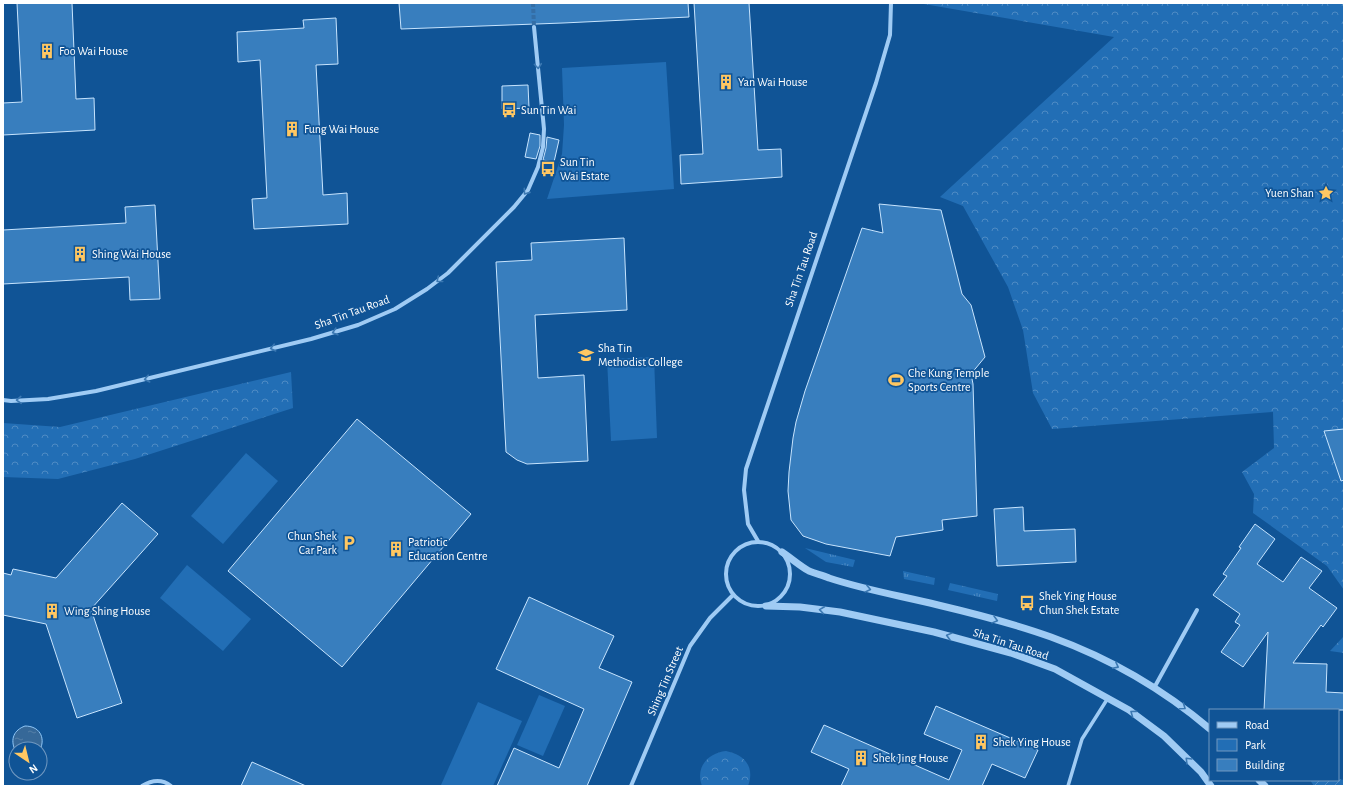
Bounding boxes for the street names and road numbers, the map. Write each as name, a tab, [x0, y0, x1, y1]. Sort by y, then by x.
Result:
street label: Sha Tin Tau Road	[782, 230, 820, 308]
street label: Sha Tin Tau Road	[313, 293, 391, 331]
street label: Sha Tin Tau Road	[972, 626, 1050, 662]
street label: Shing Tin Street	[645, 644, 685, 717]

